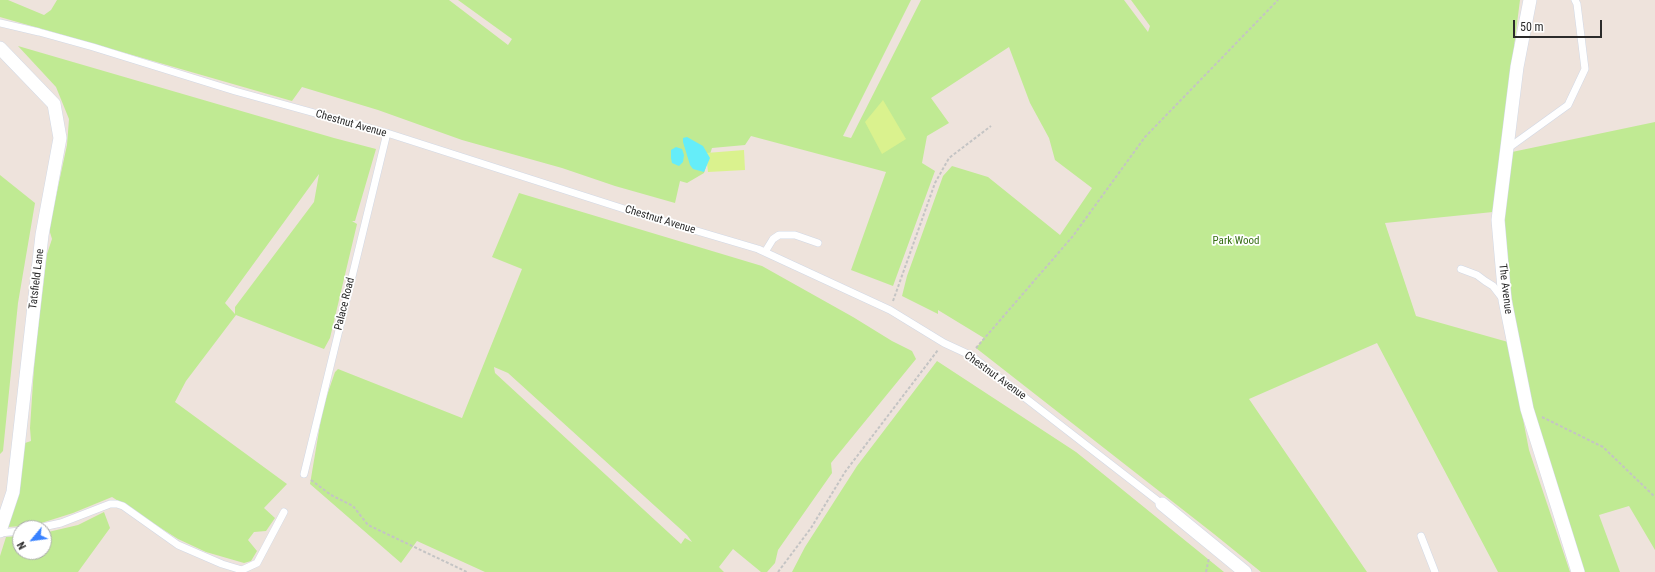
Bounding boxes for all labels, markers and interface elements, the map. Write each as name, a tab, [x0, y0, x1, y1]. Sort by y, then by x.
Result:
scale bar	[1515, 12, 1604, 38]
text: 50 m	[1520, 20, 1544, 34]
street label: Chestnut Avenue	[314, 108, 388, 140]
street label: Chestnut Avenue	[623, 203, 697, 237]
park label: Park Wood	[1213, 234, 1259, 248]
street label: Tatsfield Lane	[27, 248, 47, 310]
street label: The Avenue	[1495, 263, 1515, 315]
street label: Palace Road	[332, 276, 358, 332]
street label: Chestnut Avenue	[962, 349, 1028, 403]
north arrow	[12, 520, 52, 560]
text: N	[15, 539, 29, 552]

